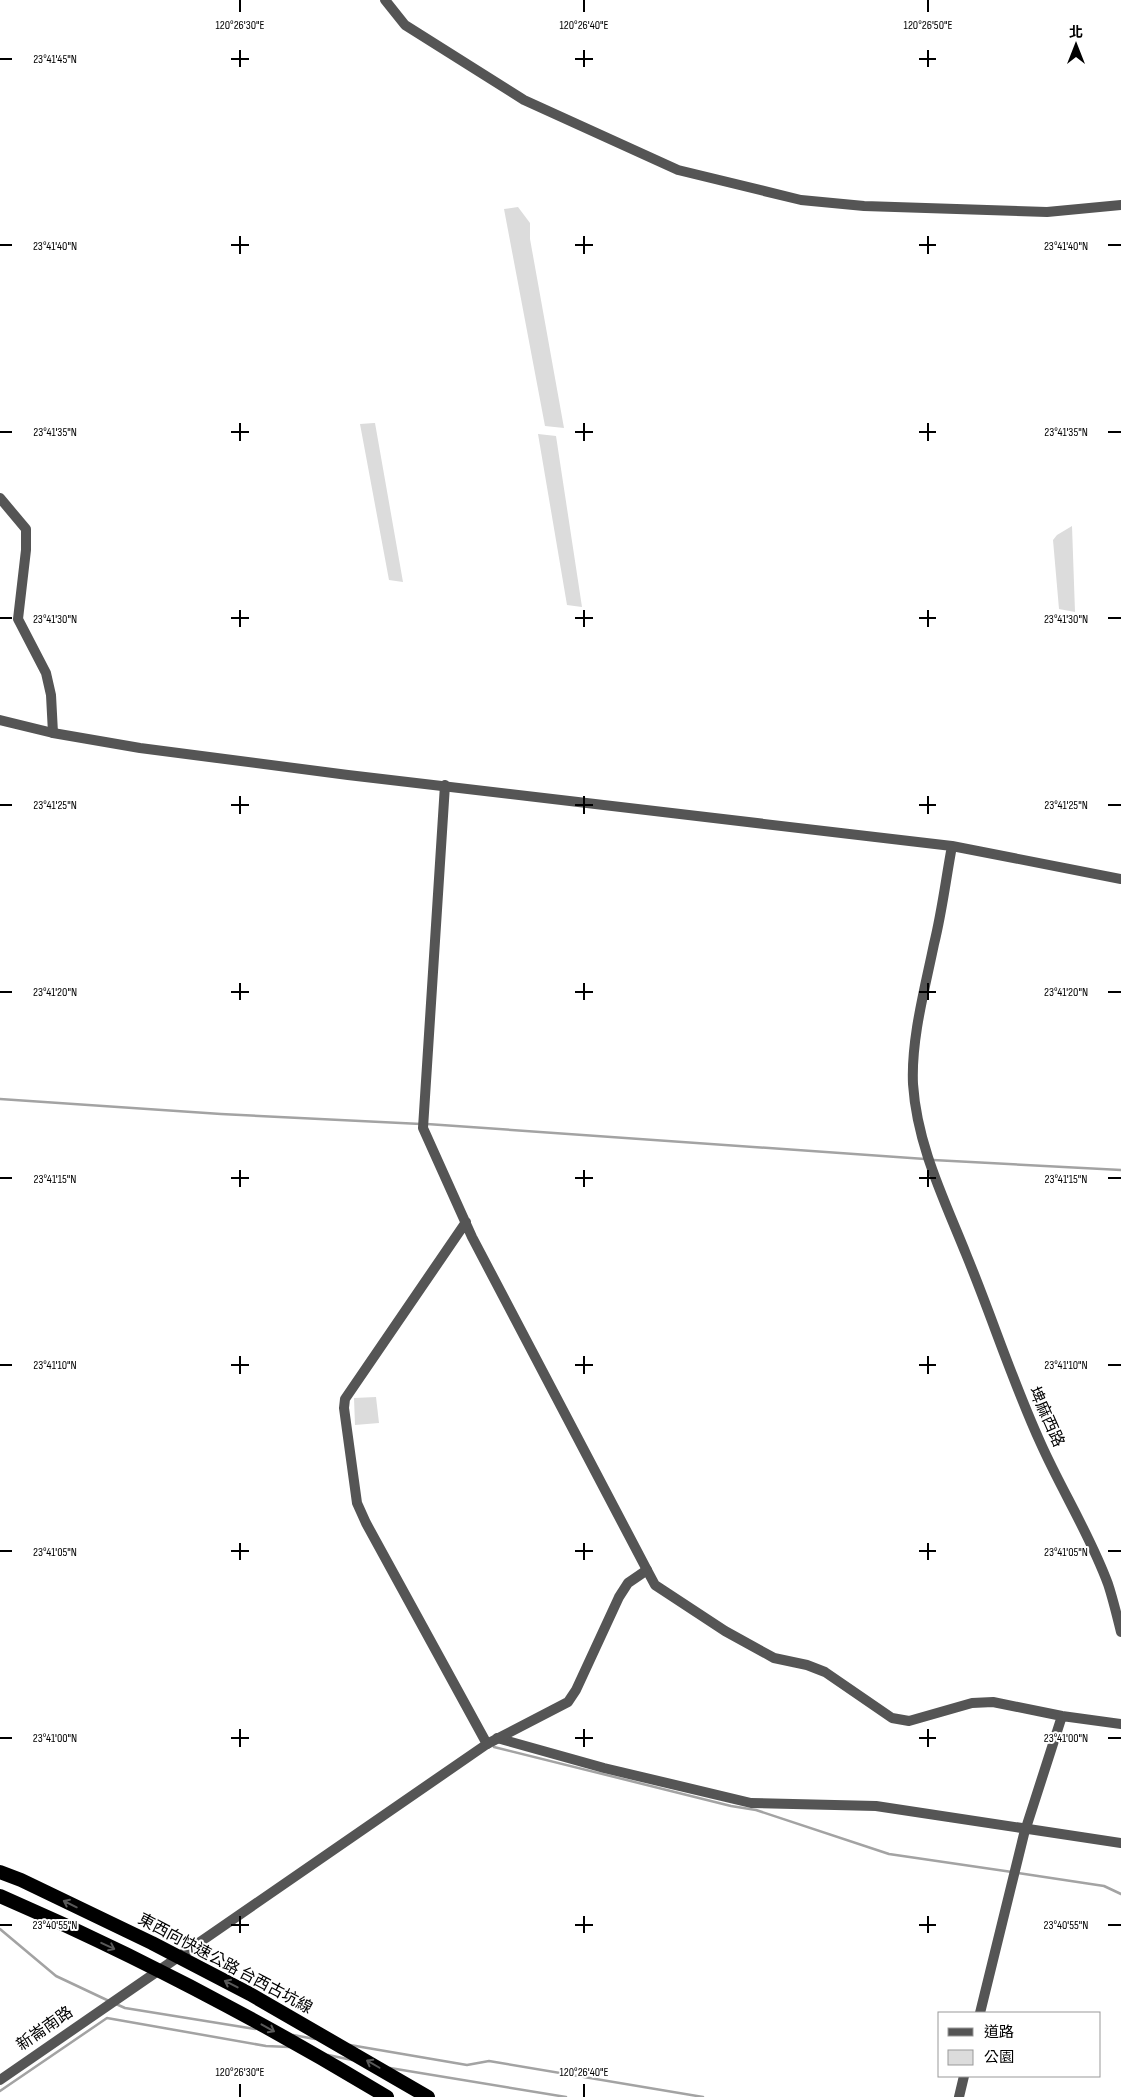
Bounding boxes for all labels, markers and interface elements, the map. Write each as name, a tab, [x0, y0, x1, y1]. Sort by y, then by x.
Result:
text: 120°26'30"E	[215, 18, 265, 33]
text: 120°26'40"E	[559, 18, 609, 33]
text: 120°26'50"E	[904, 18, 953, 33]
north arrow	[1051, 20, 1101, 70]
text: 北	[1069, 24, 1083, 41]
text: 23°41'45"N	[33, 52, 77, 67]
text: 23°41'40"N	[33, 239, 77, 254]
text: 23°41'40"N	[1044, 239, 1088, 254]
text: 23°41'35"N	[33, 425, 77, 440]
text: 23°41'35"N	[1044, 425, 1088, 440]
text: 23°41'30"N	[33, 612, 77, 627]
text: 23°41'30"N	[1044, 612, 1088, 627]
text: 23°41'25"N	[33, 798, 77, 813]
text: 23°41'25"N	[1044, 798, 1088, 813]
text: 23°41'20"N	[33, 985, 77, 1000]
text: 23°41'20"N	[1044, 985, 1088, 1000]
text: 23°41'15"N	[34, 1172, 76, 1187]
text: 23°41'15"N	[1045, 1172, 1087, 1187]
text: 23°41'10"N	[33, 1358, 77, 1373]
text: 23°41'10"N	[1044, 1358, 1088, 1373]
street label: 埤麻西路	[1024, 1384, 1068, 1450]
text: 23°41'05"N	[33, 1545, 77, 1560]
text: 23°41'05"N	[1044, 1545, 1088, 1560]
text: 23°41'00"N	[33, 1731, 77, 1746]
text: 23°41'00"N	[1044, 1731, 1088, 1746]
one-way arrow	[63, 1899, 78, 1908]
street label: 東西向快速公路 台西古坑線	[135, 1910, 315, 2018]
text: 23°40'55"N	[33, 1918, 77, 1933]
text: 23°40'55"N	[1044, 1918, 1088, 1933]
one-way arrow	[100, 1941, 115, 1951]
one-way arrow	[224, 1979, 239, 1988]
street label: 新崙南路	[13, 2003, 77, 2055]
legend	[938, 2012, 1101, 2077]
text: 道路	[984, 2023, 1014, 2042]
one-way arrow	[260, 2024, 275, 2033]
text: 公園	[984, 2048, 1014, 2067]
one-way arrow	[365, 2059, 380, 2069]
text: 120°26'30"E	[215, 2065, 265, 2080]
text: 120°26'40"E	[559, 2065, 609, 2080]

